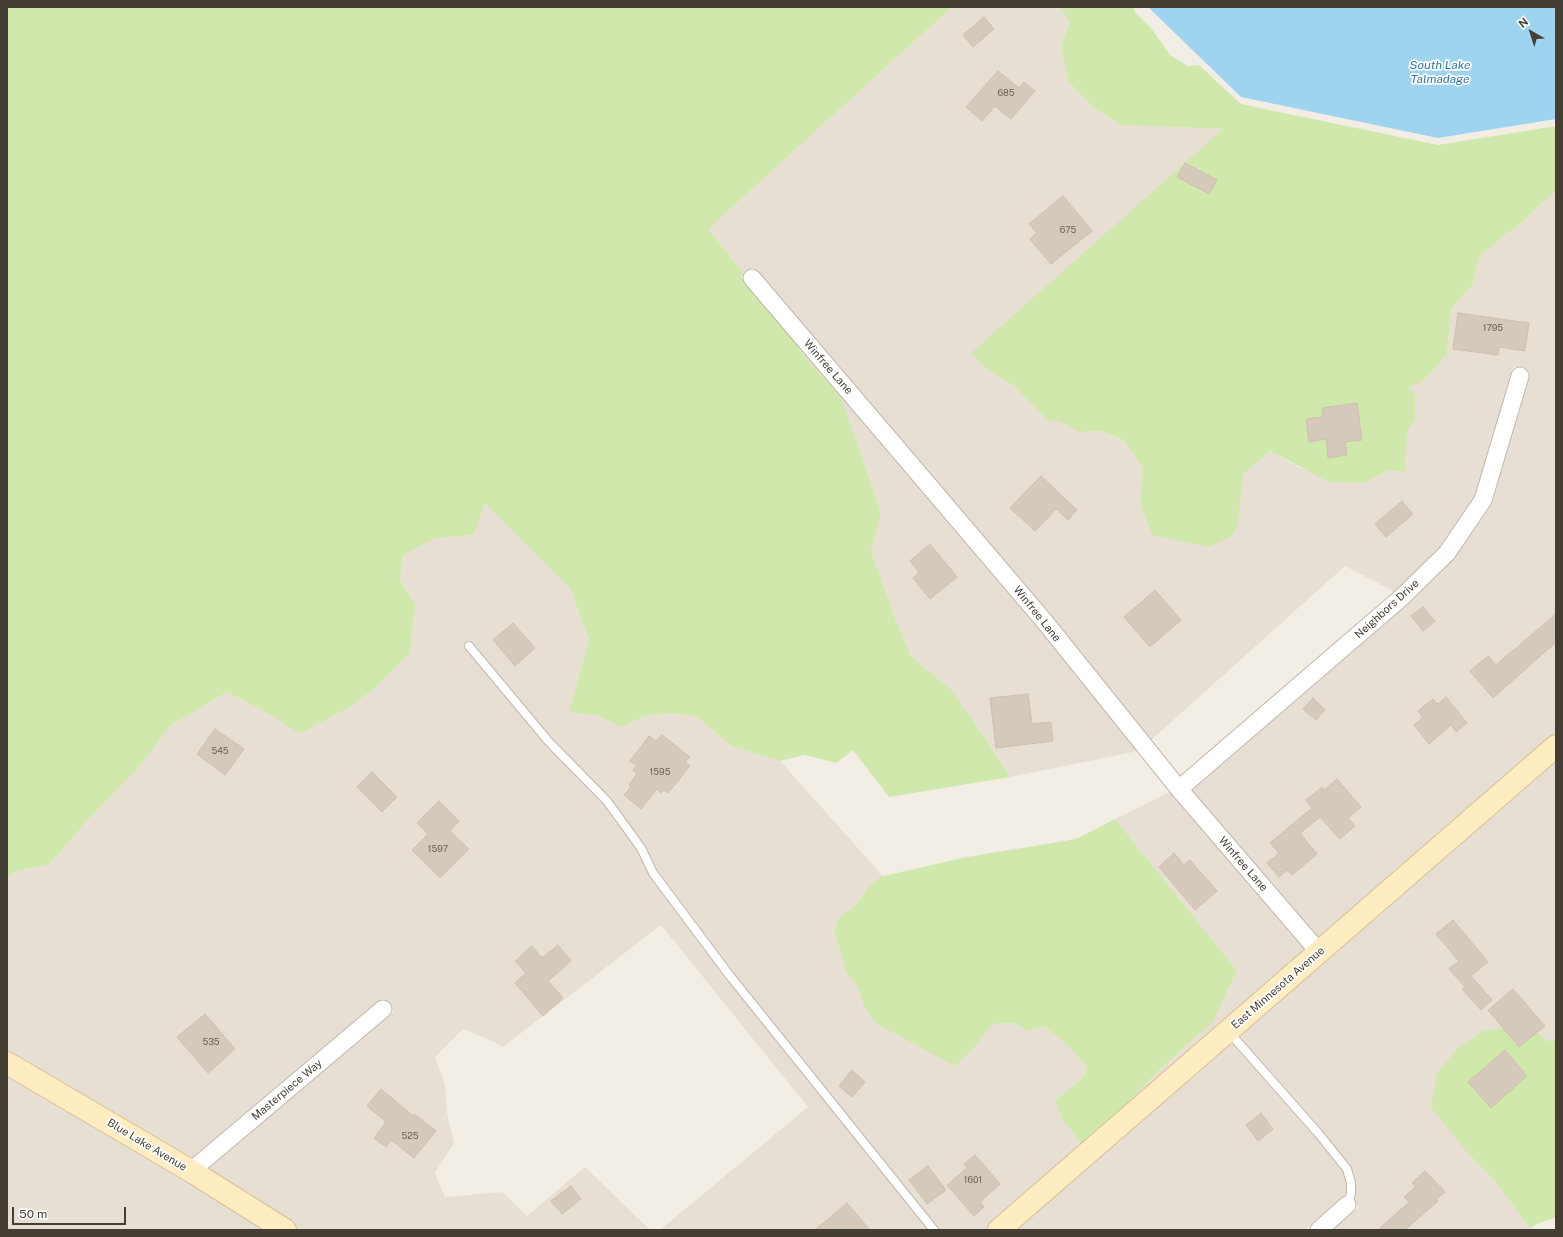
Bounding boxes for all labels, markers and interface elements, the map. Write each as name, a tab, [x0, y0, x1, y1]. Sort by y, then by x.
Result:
north arrow	[1511, 12, 1551, 52]
text: N	[1516, 15, 1531, 30]
water label: South Lake Talmadage	[1410, 58, 1470, 86]
house number: 685	[997, 88, 1015, 98]
house number: 675	[1060, 225, 1076, 235]
house number: 1795	[1483, 323, 1503, 333]
street label: Winfree Lane	[801, 337, 855, 397]
street label: Neighbors Drive	[1352, 577, 1422, 641]
street label: Winfree Lane	[1010, 583, 1064, 645]
house number: 545	[211, 746, 229, 756]
house number: 1595	[650, 767, 670, 777]
street label: Winfree Lane	[1216, 834, 1270, 894]
house number: 1597	[428, 844, 448, 854]
street label: East Minnesota Avenue	[1229, 944, 1327, 1032]
house number: 535	[202, 1037, 220, 1047]
street label: Masterpiece Way	[249, 1057, 325, 1123]
street label: Blue Lake Avenue	[105, 1116, 189, 1174]
house number: 525	[402, 1131, 418, 1141]
house number: 1601	[964, 1175, 982, 1185]
scale bar	[14, 1199, 128, 1225]
text: 50 m	[19, 1207, 47, 1221]

